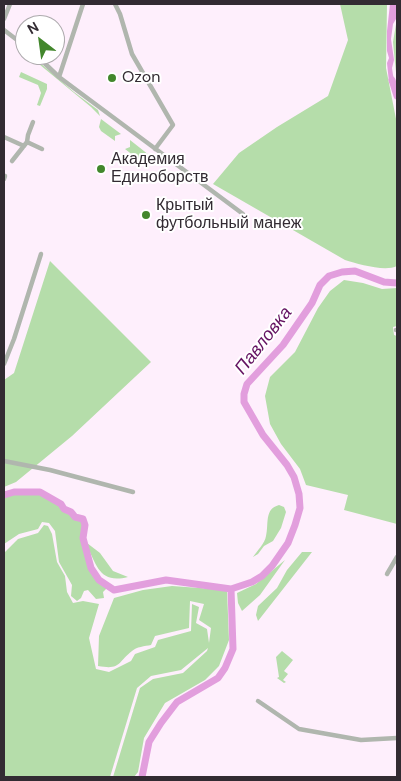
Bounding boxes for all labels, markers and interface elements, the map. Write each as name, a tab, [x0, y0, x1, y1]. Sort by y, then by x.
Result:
north arrow	[15, 15, 65, 65]
text: N	[24, 18, 42, 38]
place label: Ozon	[122, 68, 160, 88]
marker: Ozon	[106, 72, 118, 84]
place label: Академия Единоборств	[111, 150, 208, 188]
marker: Академия Единоборств	[95, 163, 107, 175]
place label: Крытый футбольный манеж	[156, 196, 301, 234]
marker: Крытый футбольный манеж	[140, 209, 152, 221]
water label: Павловка	[231, 303, 297, 379]

